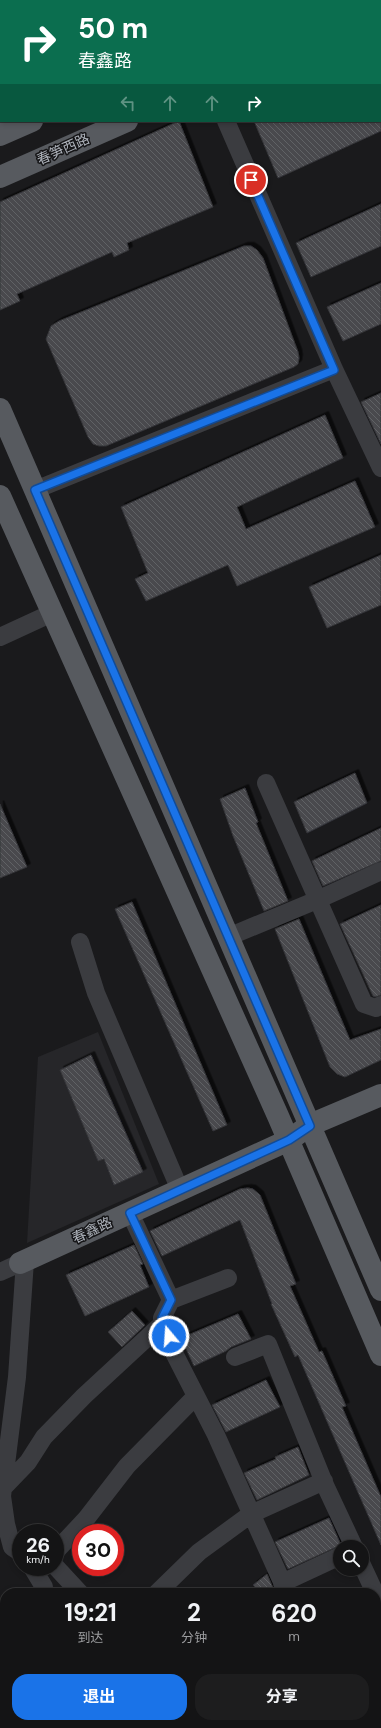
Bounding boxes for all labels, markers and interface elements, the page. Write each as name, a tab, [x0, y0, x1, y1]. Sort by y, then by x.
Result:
text: 50 m	[78, 10, 148, 47]
icon: right	[12, 16, 64, 68]
text: 春鑫路	[78, 49, 132, 73]
icon: left	[117, 92, 139, 114]
icon: ahead	[159, 92, 181, 114]
icon: ahead	[201, 92, 223, 114]
icon: right	[243, 92, 265, 114]
street label: 春笋西路	[34, 129, 92, 169]
pin	[234, 163, 268, 197]
icon: arrive	[240, 169, 262, 191]
street label: 春鑫路	[69, 1213, 115, 1247]
position arrow	[148, 1315, 190, 1357]
speed limit sign: 30	[72, 1524, 124, 1576]
text: 26	[26, 1532, 50, 1558]
map controls	[333, 1540, 369, 1576]
button: search	[333, 1540, 369, 1576]
text: km/h	[26, 1553, 50, 1566]
text: 19:21	[64, 1597, 117, 1628]
text: 2	[187, 1597, 201, 1628]
text: 620	[271, 1598, 317, 1629]
text: m	[288, 1628, 300, 1645]
text: 到达	[77, 1629, 104, 1646]
text: 分钟	[181, 1629, 207, 1646]
button: 退出	[12, 1674, 187, 1720]
button: 分享	[195, 1674, 369, 1720]

